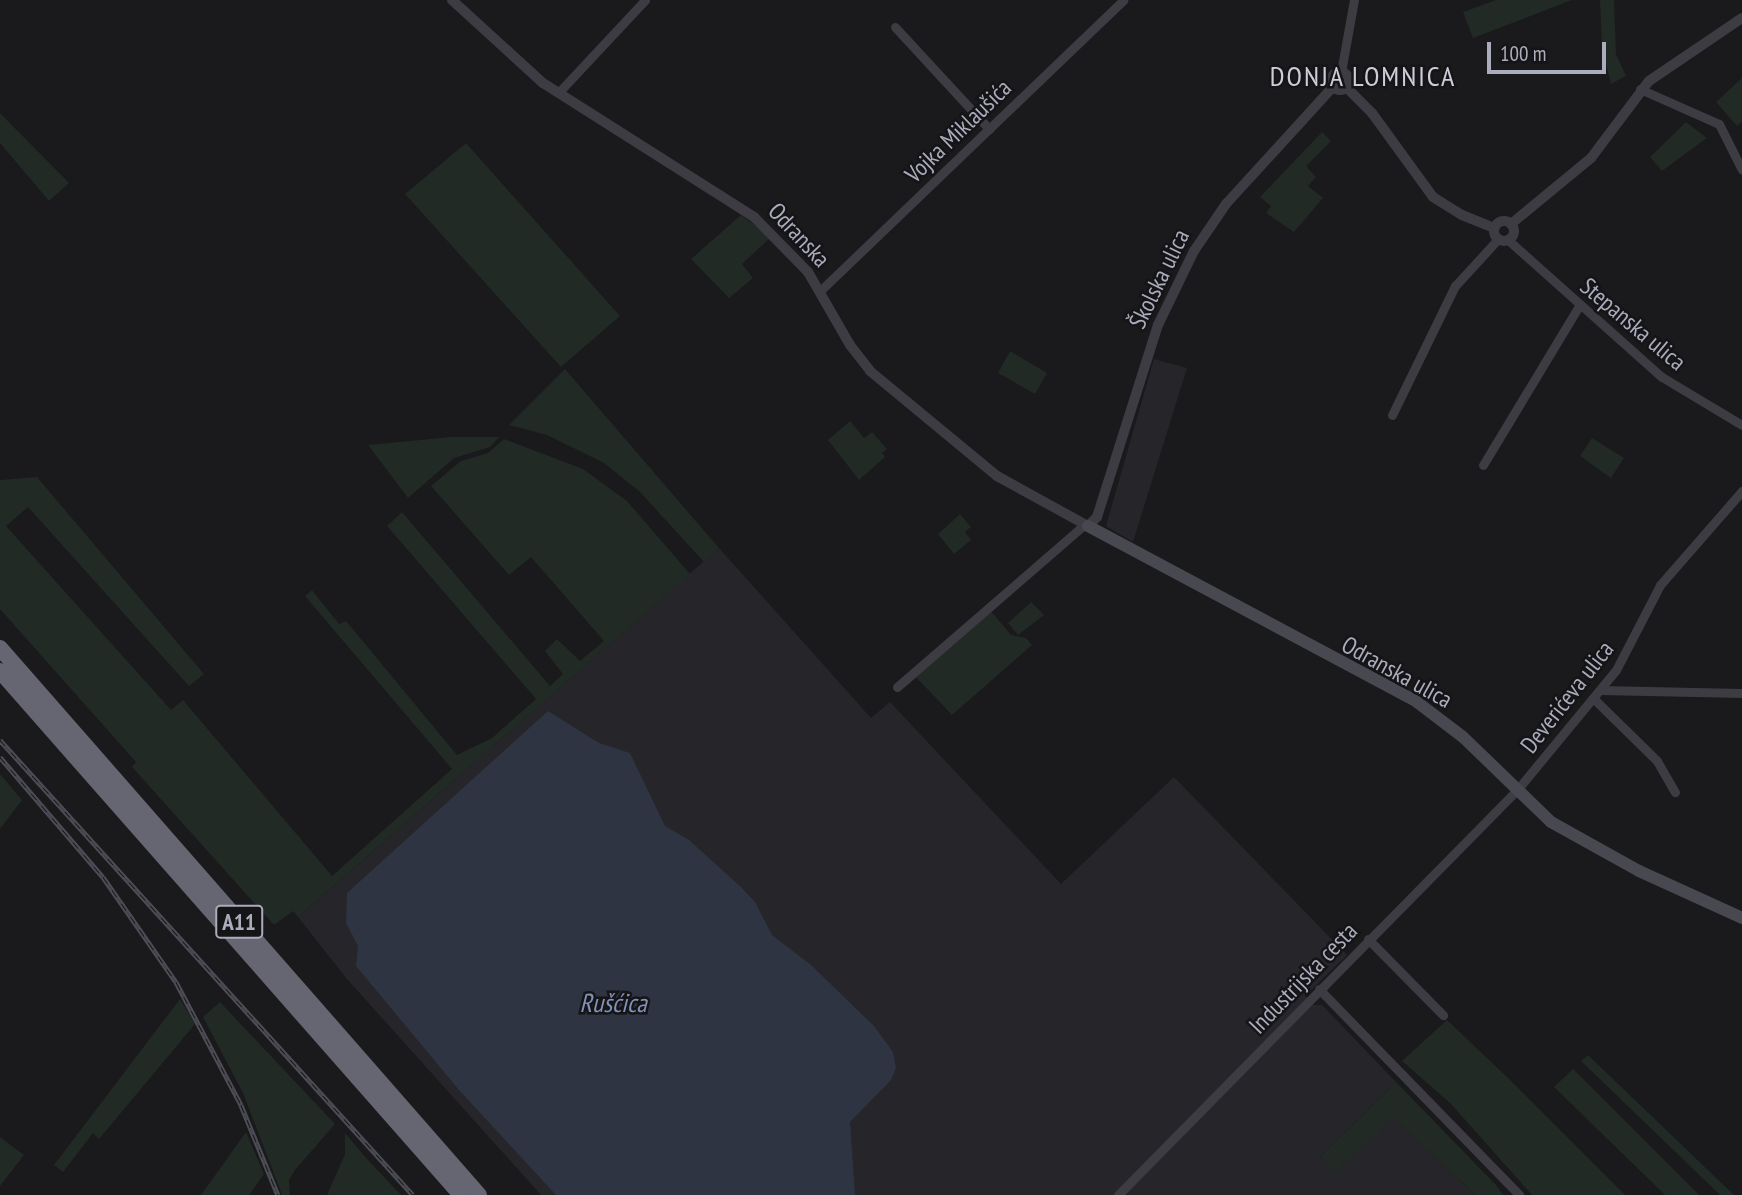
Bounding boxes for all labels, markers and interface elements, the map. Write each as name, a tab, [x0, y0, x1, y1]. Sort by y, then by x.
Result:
scale bar	[1490, 28, 1609, 72]
text: 100 m	[1500, 40, 1546, 67]
district label: DONJA LOMNICA	[1271, 59, 1455, 93]
street label: Vojka Miklaušića	[899, 73, 1017, 189]
street label: Odranska	[762, 197, 836, 273]
street label: Školska ulica	[1123, 225, 1195, 333]
street label: Stepanska ulica	[1574, 272, 1692, 376]
street label: Odranska ulica	[1337, 630, 1457, 714]
street label: Deverićeva ulica	[1514, 635, 1620, 759]
road number: A11	[215, 903, 264, 942]
street label: Industrijska cesta	[1243, 917, 1363, 1039]
water label: Rušćica	[579, 987, 647, 1019]

